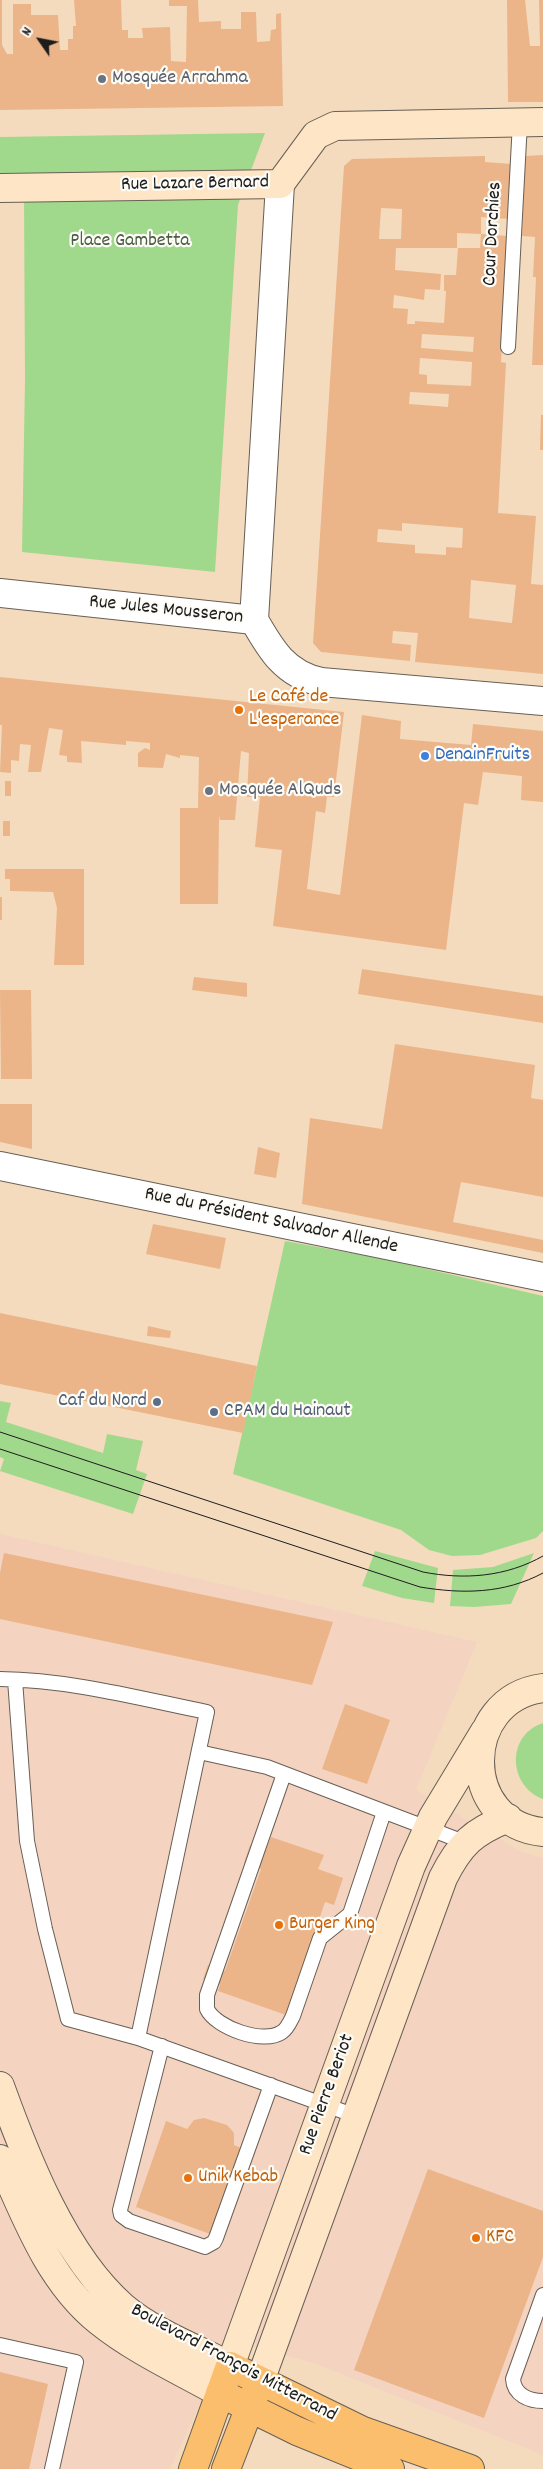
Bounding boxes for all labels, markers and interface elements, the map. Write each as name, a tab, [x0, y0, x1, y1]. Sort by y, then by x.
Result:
north arrow	[15, 15, 65, 65]
text: N	[17, 23, 38, 40]
place label: Mosquée Arrahma	[112, 67, 248, 91]
marker: Mosquée Arrahma	[96, 73, 108, 85]
street label: Rue Lazare Bernard	[121, 172, 269, 198]
street label: Cour Dorchies	[479, 181, 509, 287]
park label: Place Gambetta	[70, 230, 190, 254]
street label: Rue Jules Mousseron	[88, 591, 244, 631]
place label: Le Café de L'esperance	[249, 686, 339, 733]
marker: Le Café de L'esperance	[233, 704, 245, 716]
place label: DenainFruits	[435, 744, 530, 768]
marker: DenainFruits	[419, 750, 431, 762]
place label: Mosquée AlQuds	[219, 779, 341, 803]
marker: Mosquée AlQuds	[203, 785, 215, 797]
street label: Rue du Président Salvador Allende	[142, 1183, 400, 1261]
place label: Caf du Nord	[58, 1390, 147, 1414]
marker: Caf du Nord	[151, 1396, 163, 1408]
place label: CPAM du Hainaut	[224, 1400, 351, 1424]
marker: CPAM du Hainaut	[208, 1406, 220, 1418]
place label: Burger King	[289, 1913, 375, 1937]
marker: Burger King	[273, 1919, 285, 1931]
street label: Rue Pierre Beriot	[295, 2031, 361, 2159]
place label: Unik Kebab	[198, 2166, 278, 2190]
marker: Unik Kebab	[182, 2172, 194, 2184]
place label: KFC	[486, 2226, 514, 2250]
marker: KFC	[470, 2232, 482, 2244]
street label: Boulevard François Mitterrand	[126, 2299, 340, 2429]

